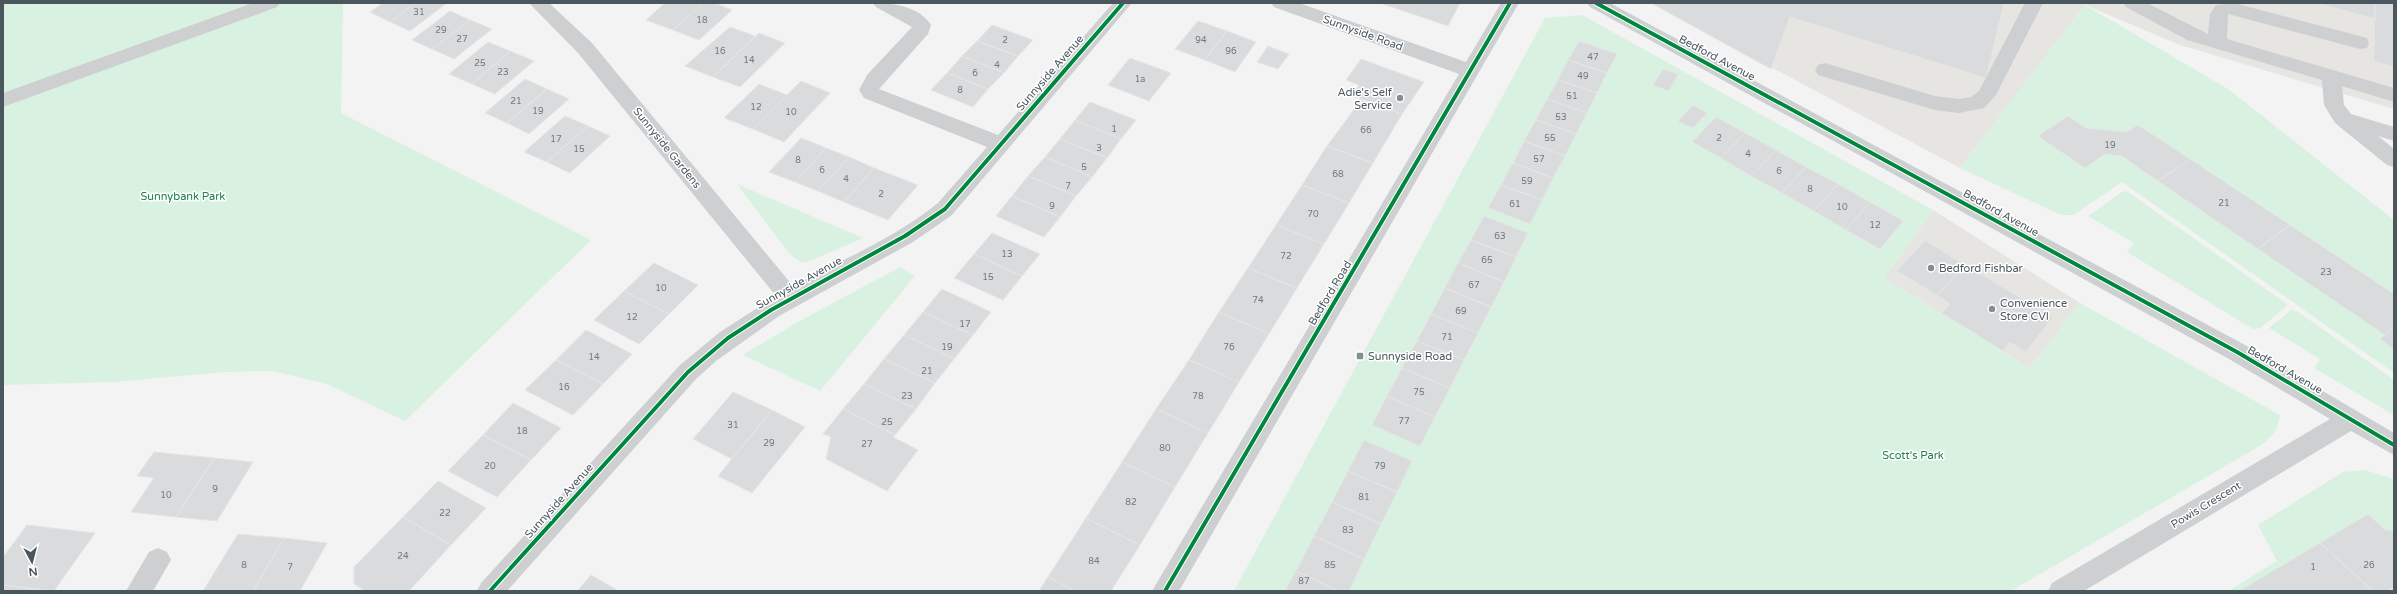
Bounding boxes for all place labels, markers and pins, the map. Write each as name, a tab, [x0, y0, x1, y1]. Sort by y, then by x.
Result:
place label: Adie's Self Service	[1337, 86, 1393, 112]
marker: Adie's Self Service	[1395, 93, 1405, 103]
place label: Bedford Fishbar	[1939, 262, 2024, 275]
marker: Bedford Fishbar	[1926, 263, 1936, 273]
place label: Convenience Store CVI	[2000, 297, 2067, 323]
marker: Convenience Store CVI	[1987, 304, 1997, 314]
place label: Sunnyside Road	[1368, 350, 1452, 363]
marker: Sunnyside Road	[1355, 351, 1365, 361]

